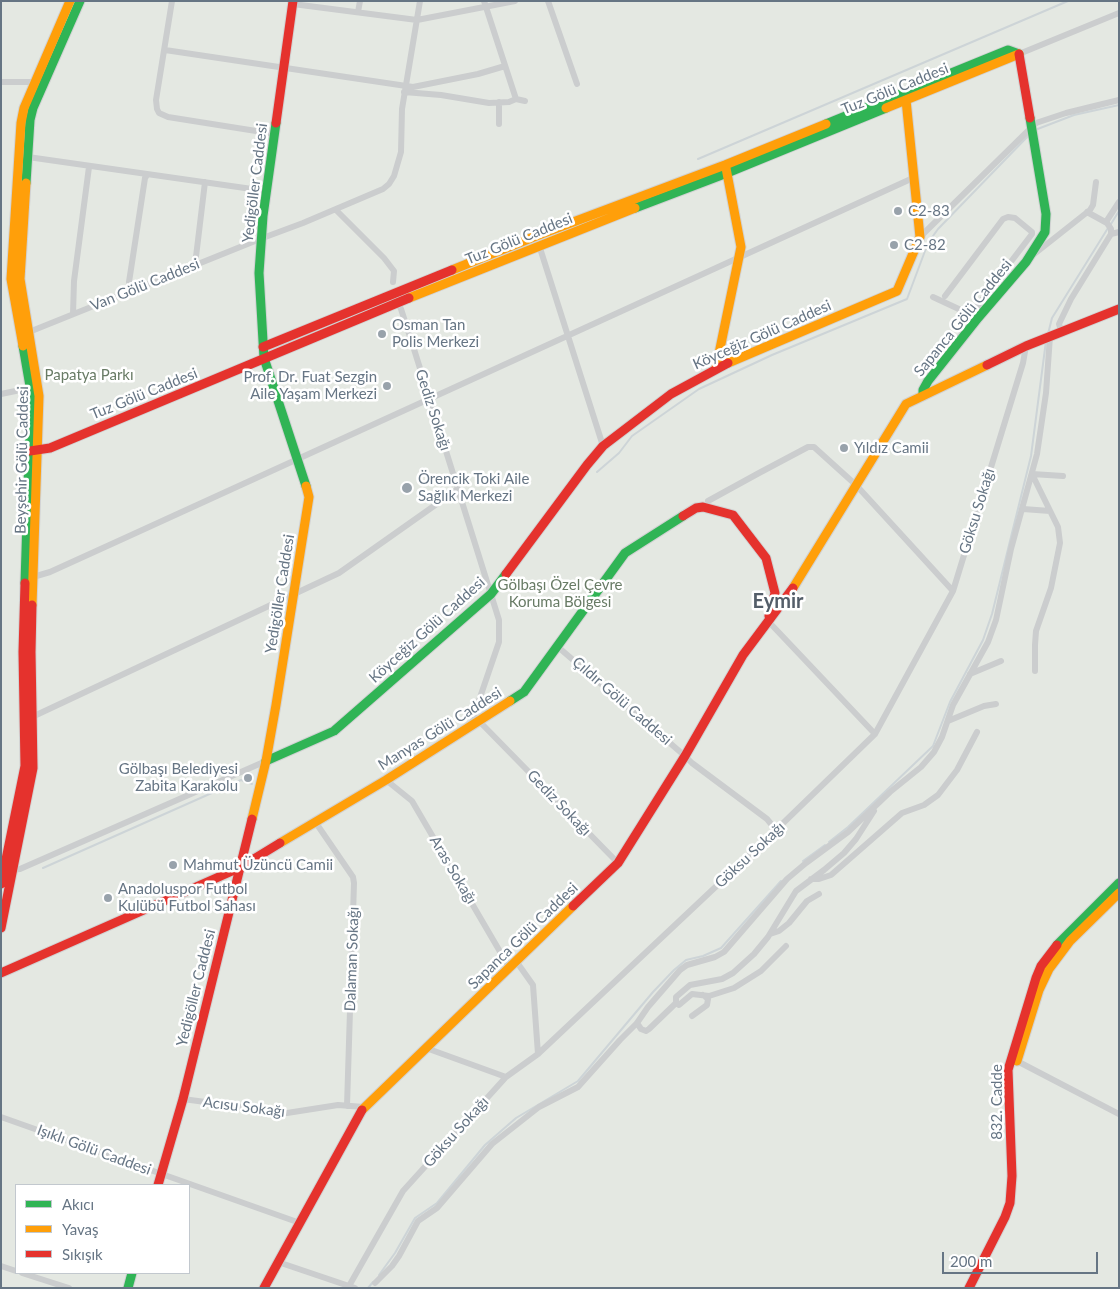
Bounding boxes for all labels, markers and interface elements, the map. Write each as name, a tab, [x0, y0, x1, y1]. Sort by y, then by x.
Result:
street label: Tuz Gölü Caddesi	[839, 59, 951, 119]
street label: Yedigöller Caddesi	[239, 122, 271, 244]
place label: C2-83	[908, 202, 950, 220]
marker: C2-83	[892, 205, 904, 217]
street label: Tuz Gölü Caddesi	[463, 209, 575, 269]
place label: C2-82	[904, 236, 946, 254]
marker: C2-82	[888, 239, 900, 251]
street label: Van Gölü Caddesi	[88, 255, 202, 315]
street label: Sapanca Gölü Caddesi	[910, 256, 1016, 380]
street label: Köyceğiz Gölü Caddesi	[690, 296, 834, 374]
place label: Osman Tan Polis Merkezi	[392, 316, 479, 351]
marker: Osman Tan Polis Merkezi	[376, 328, 388, 340]
street label: Tuz Gölü Caddesi	[88, 364, 200, 424]
park label: Papatya Parkı	[44, 366, 134, 384]
street label: Gediz Sokağı	[411, 367, 455, 453]
place label: Prof. Dr. Fuat Sezgin Aile Yaşam Merkezi	[243, 368, 377, 403]
marker: Prof. Dr. Fuat Sezgin Aile Yaşam Merkezi	[381, 380, 393, 392]
street label: Beyşehir Gölü Caddesi	[12, 386, 32, 534]
place label: Yıldız Camii	[854, 439, 929, 457]
marker: Yıldız Camii	[838, 442, 850, 454]
street label: Göksu Sokağı	[955, 466, 999, 556]
place label: Örencik Toki Aile Sağlık Merkezi	[418, 470, 529, 505]
marker: Örencik Toki Aile Sağlık Merkezi	[400, 481, 414, 495]
street label: Yedigöller Caddesi	[262, 533, 298, 655]
street label: Köyceğiz Gölü Caddesi	[365, 573, 489, 687]
park label: Gölbaşı Özel Çevre Koruma Bölgesi	[498, 576, 622, 611]
district label: Eymir	[752, 590, 804, 614]
street label: Çıldır Gölü Caddesi	[569, 653, 675, 749]
street label: Manyas Gölü Caddesi	[375, 684, 505, 774]
place label: Gölbaşı Belediyesi Zabita Karakolu	[119, 760, 238, 795]
street label: Gediz Sokağı	[523, 766, 595, 840]
marker: Gölbaşı Belediyesi Zabita Karakolu	[242, 772, 254, 784]
street label: Göksu Sokağı	[711, 818, 789, 892]
street label: Aras Sokağı	[426, 833, 480, 907]
place label: Mahmut Üzüncü Camii	[183, 856, 333, 874]
marker: Mahmut Üzüncü Camii	[167, 859, 179, 871]
street label: Sapanca Gölü Caddesi	[464, 879, 582, 993]
place label: Anadoluspor Futbol Kulübü Futbol Sahası	[118, 880, 256, 915]
marker: Anadoluspor Futbol Kulübü Futbol Sahası	[102, 892, 114, 904]
street label: Dalaman Sokağı	[341, 906, 363, 1012]
street label: Yedigöller Caddesi	[173, 927, 219, 1049]
street label: 832. Cadde	[988, 1064, 1006, 1140]
street label: Acısu Sokağı	[202, 1093, 286, 1121]
street label: Göksu Sokağı	[420, 1093, 492, 1171]
street label: Işıklı Gölü Caddesi	[34, 1121, 154, 1179]
legend	[15, 1184, 190, 1274]
text: Akıcı	[62, 1195, 94, 1213]
text: Yavaş	[62, 1220, 99, 1238]
scale bar	[945, 1242, 1101, 1274]
text: Sıkışık	[62, 1245, 103, 1263]
text: 200 m	[950, 1252, 992, 1270]

